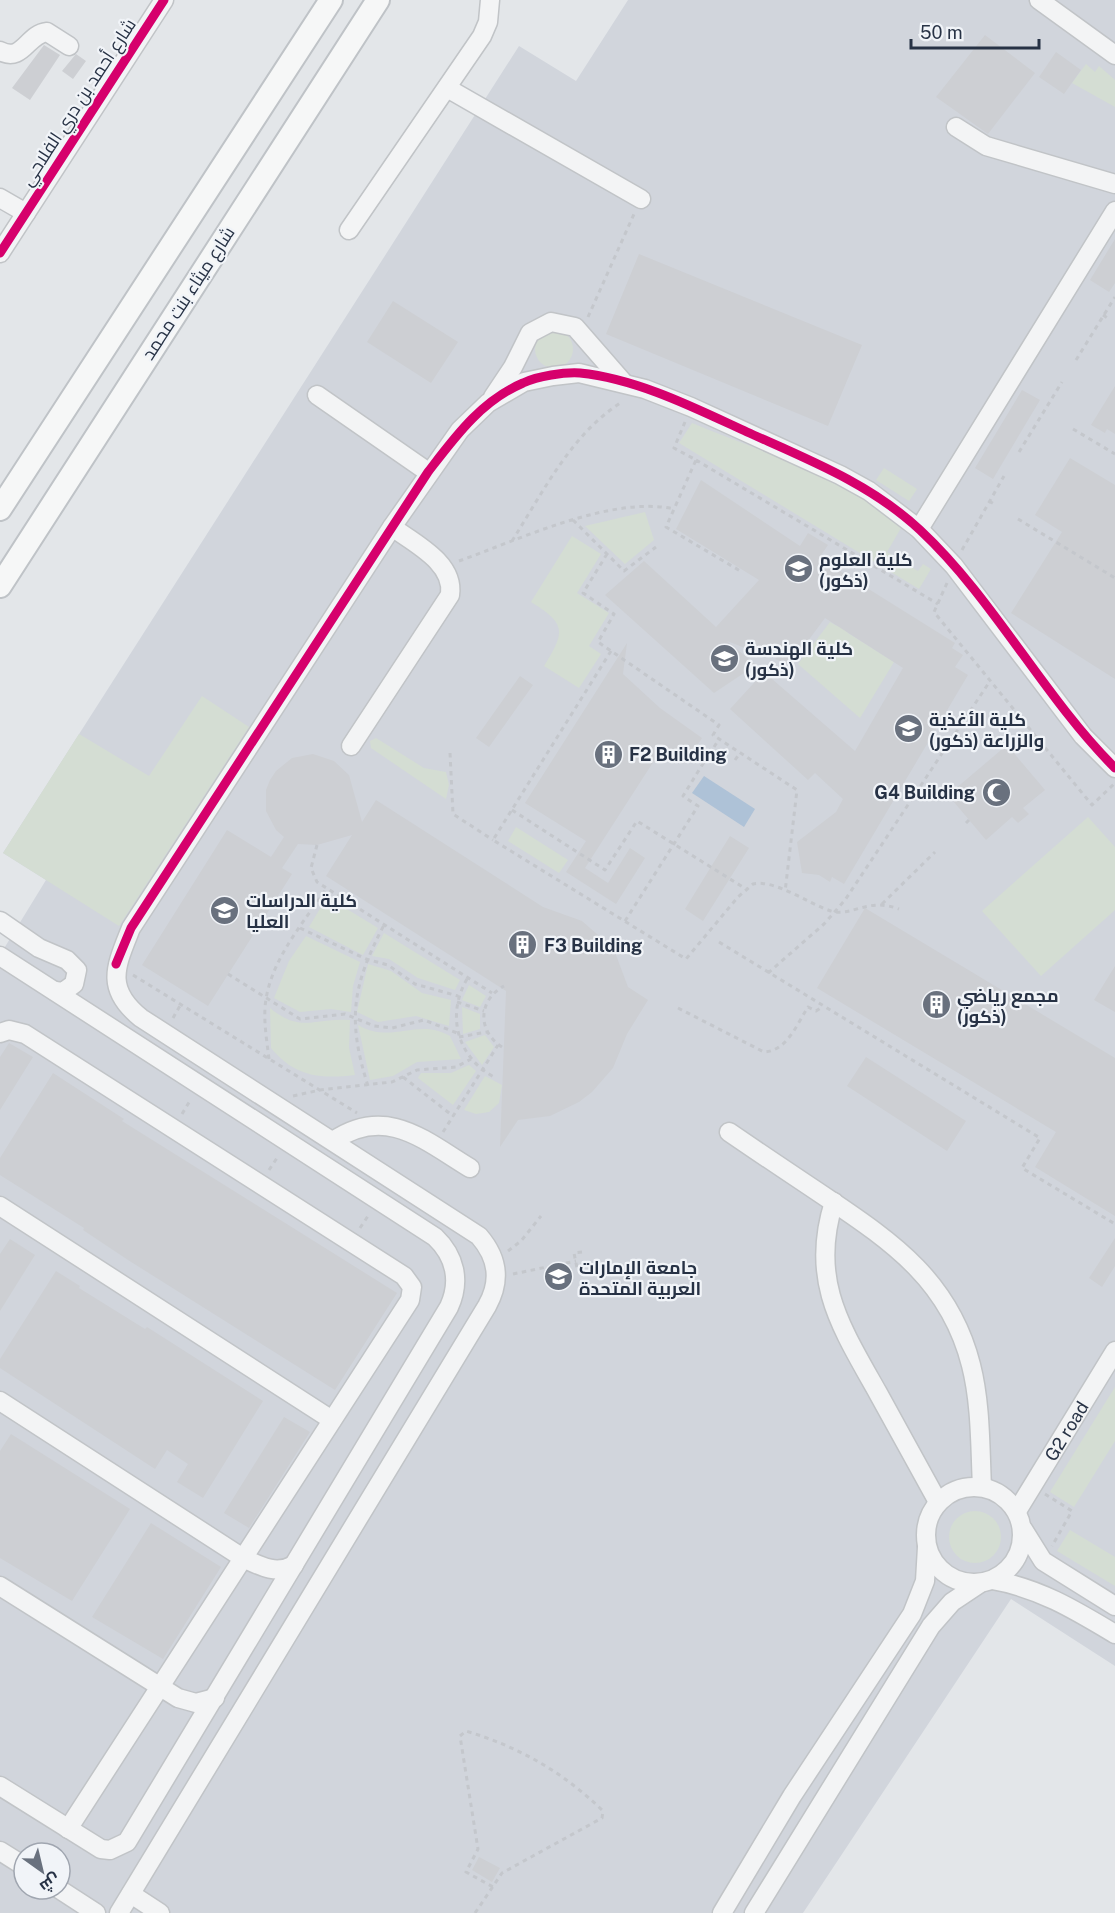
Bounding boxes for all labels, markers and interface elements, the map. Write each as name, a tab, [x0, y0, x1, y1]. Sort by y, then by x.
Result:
scale bar	[911, 12, 1038, 50]
street label: شارع أحمد بن دري الفلاحي	[16, 14, 143, 192]
text: 50 m	[920, 22, 963, 43]
street label: شارع ميثاء بنت محمد	[137, 223, 240, 364]
place label: كلية العلوم (ذكور)	[819, 549, 913, 592]
school or university icon: كلية العلوم (ذكور)	[782, 553, 814, 585]
place label: كلية الهندسة (ذكور)	[745, 638, 853, 681]
school or university icon: كلية الهندسة (ذكور)	[708, 642, 740, 674]
place label: كلية الأغذية والزراعة (ذكور)	[929, 709, 1044, 752]
school or university icon: كلية الأغذية والزراعة (ذكور)	[892, 713, 924, 745]
building icon: F2 Building	[592, 738, 624, 770]
place label: F2 Building	[629, 744, 727, 765]
mosque icon: G4 Building	[980, 776, 1012, 808]
place label: G4 Building	[874, 782, 975, 803]
place label: كلية الدراسات العليا	[246, 890, 357, 932]
school or university icon: كلية الدراسات العليا	[209, 894, 241, 926]
building icon: F3 Building	[507, 929, 539, 961]
place label: F3 Building	[544, 935, 642, 956]
place label: مجمع رياضي (ذكور)	[957, 985, 1059, 1028]
building icon: مجمع رياضي (ذكور)	[920, 989, 952, 1021]
place label: جامعة الإمارات العربية المتحدة	[579, 1257, 701, 1300]
school or university icon: جامعة الإمارات العربية المتحدة	[542, 1261, 574, 1293]
street label: G2 road	[1040, 1397, 1092, 1464]
north arrow	[12, 1841, 72, 1901]
text: ش	[36, 1869, 64, 1897]

